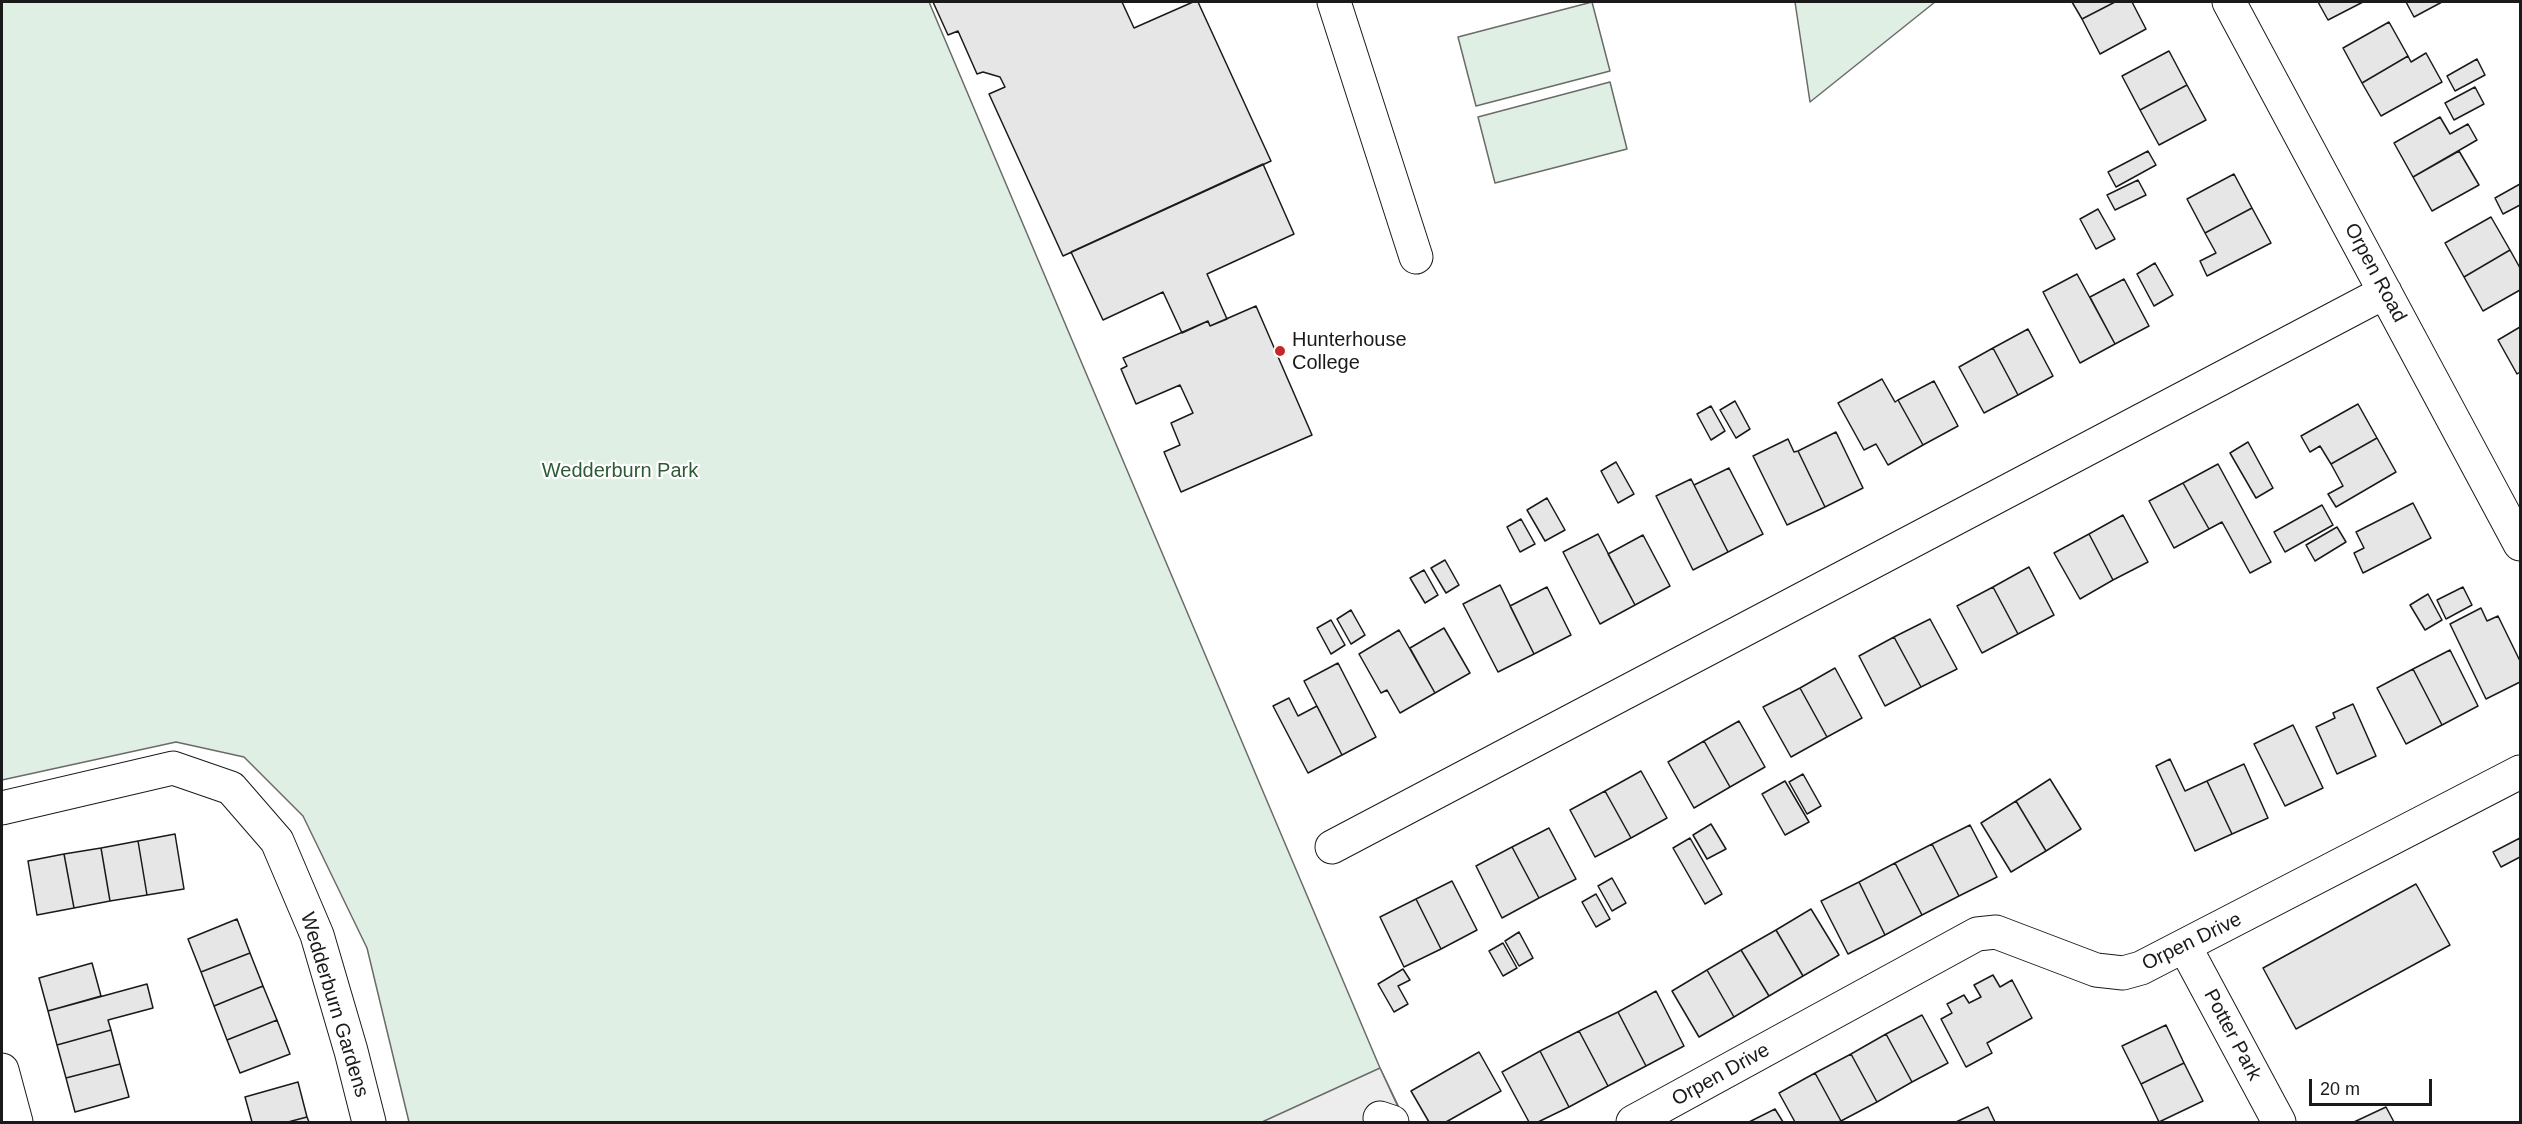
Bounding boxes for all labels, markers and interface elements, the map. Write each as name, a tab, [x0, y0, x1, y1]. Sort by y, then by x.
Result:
street label: Orpen Road	[2339, 219, 2411, 327]
place label: Hunterhouse College	[1292, 328, 1407, 375]
marker: Hunterhouse College	[1273, 344, 1287, 358]
park label: Wedderburn Park	[542, 459, 698, 483]
street label: Orpen Drive	[2138, 908, 2246, 976]
street label: Wedderburn Gardens	[294, 910, 374, 1100]
street label: Potter Park	[2198, 985, 2266, 1085]
street label: Orpen Drive	[1668, 1038, 1774, 1112]
scale bar	[2312, 1067, 2435, 1105]
text: 20 m	[2320, 1079, 2360, 1099]

